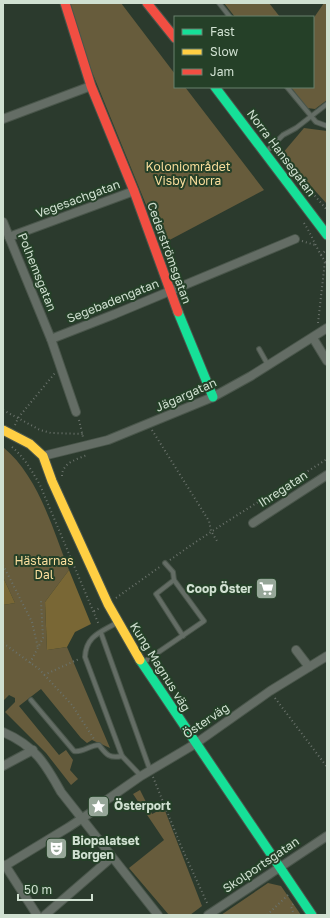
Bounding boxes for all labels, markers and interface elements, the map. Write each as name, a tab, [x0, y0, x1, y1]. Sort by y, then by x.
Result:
legend	[174, 16, 314, 88]
text: Fast	[210, 24, 235, 39]
text: Slow	[210, 44, 238, 59]
text: Jam	[210, 64, 234, 79]
street label: Norra Hansegatan	[244, 106, 319, 199]
park label: Koloniområdet Visby Norra	[145, 159, 231, 188]
street label: Vegesachgatan	[34, 176, 122, 221]
street label: Cederströmsgatan	[144, 200, 195, 306]
street label: Polhemsgatan	[15, 230, 60, 313]
street label: Segebadengatan	[65, 275, 161, 326]
street label: Jägargatan	[153, 374, 219, 415]
street label: Ihregatan	[255, 467, 310, 510]
park label: Hästarnas Dal	[14, 553, 74, 582]
supermarket icon: Coop Öster	[254, 576, 280, 602]
place label: Coop Öster	[186, 581, 252, 596]
street label: Kung Magnus väg	[127, 619, 194, 714]
street label: Österväg	[180, 700, 232, 742]
place icon: Österport	[85, 793, 111, 819]
place label: Österport	[114, 798, 171, 813]
place label: Biopalatset Borgen	[72, 833, 140, 862]
street label: Skolportsgatan	[220, 834, 302, 896]
theatre icon: Biopalatset Borgen	[43, 835, 69, 861]
scale bar	[18, 876, 92, 902]
text: 50 m	[24, 882, 52, 897]

